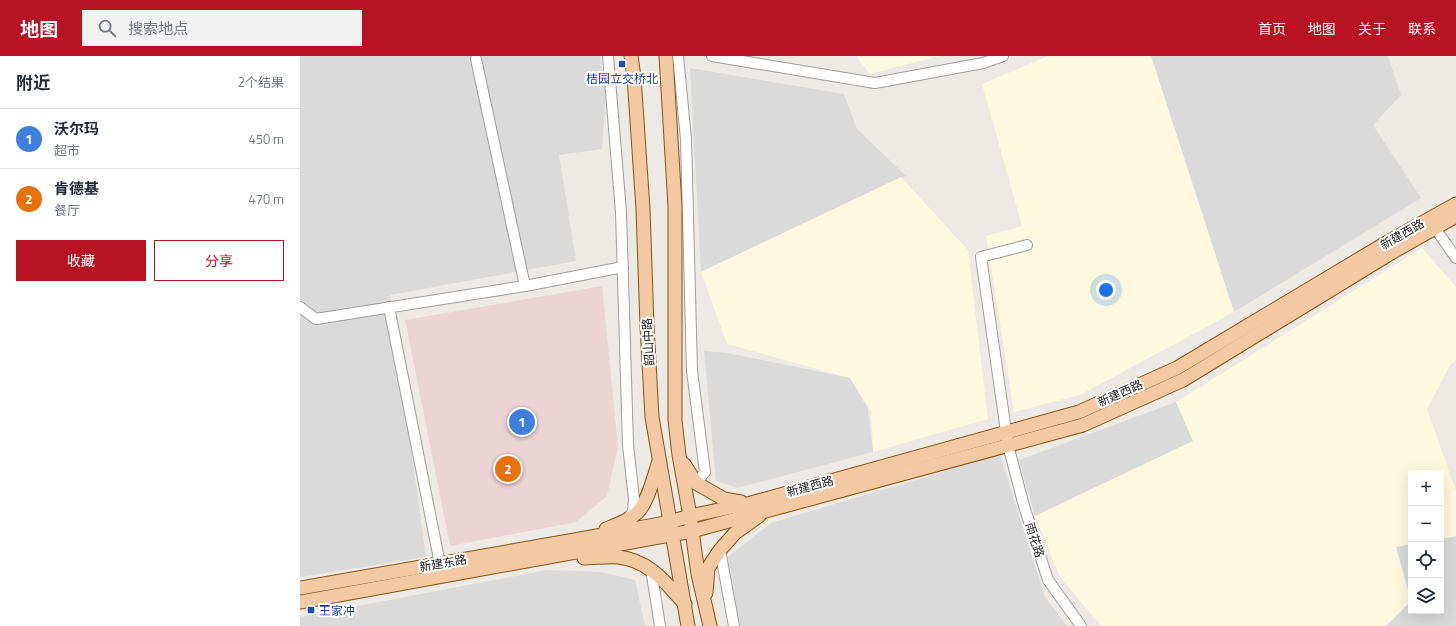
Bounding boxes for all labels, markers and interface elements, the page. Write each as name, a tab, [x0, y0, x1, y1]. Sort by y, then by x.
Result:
search box	[82, 10, 362, 46]
text: 地图	[20, 14, 58, 43]
icon: search	[96, 17, 118, 39]
text: 搜索地点	[128, 17, 188, 40]
text: 首页	[1258, 18, 1286, 39]
text: 地图	[1308, 18, 1336, 39]
text: 关于	[1358, 18, 1386, 39]
text: 联系	[1408, 18, 1436, 39]
marker: 桔园立交桥北	[617, 59, 627, 69]
place label: 桔园立交桥北	[586, 69, 658, 88]
text: 附近	[16, 70, 50, 96]
text: 2个结果	[238, 72, 284, 92]
text: 沃尔玛	[54, 117, 99, 140]
text: 1	[25, 129, 33, 149]
text: 450 m	[248, 129, 284, 149]
text: 超市	[54, 140, 80, 160]
text: 肯德基	[54, 177, 99, 200]
text: 2	[25, 189, 33, 209]
text: 470 m	[248, 189, 284, 209]
text: 餐厅	[54, 200, 80, 220]
street label: 新建西路	[1376, 214, 1428, 254]
button: 收藏	[16, 240, 146, 281]
button: 分享	[154, 240, 284, 281]
your location	[1096, 280, 1116, 300]
street label: 韶山中路	[637, 318, 659, 366]
street label: 新建西路	[1094, 375, 1146, 411]
pin: 1	[509, 407, 535, 437]
pin: 2	[495, 454, 521, 484]
map controls	[1408, 470, 1444, 614]
button: +	[1408, 470, 1444, 506]
street label: 新建西路	[784, 471, 836, 501]
button: −	[1408, 506, 1444, 542]
street label: 雨花路	[1020, 520, 1050, 560]
button: locate	[1408, 542, 1444, 578]
street label: 新建东路	[418, 549, 468, 577]
button: layers	[1408, 578, 1444, 614]
place label: 王家冲	[319, 601, 355, 620]
marker: 王家冲	[306, 605, 316, 615]

